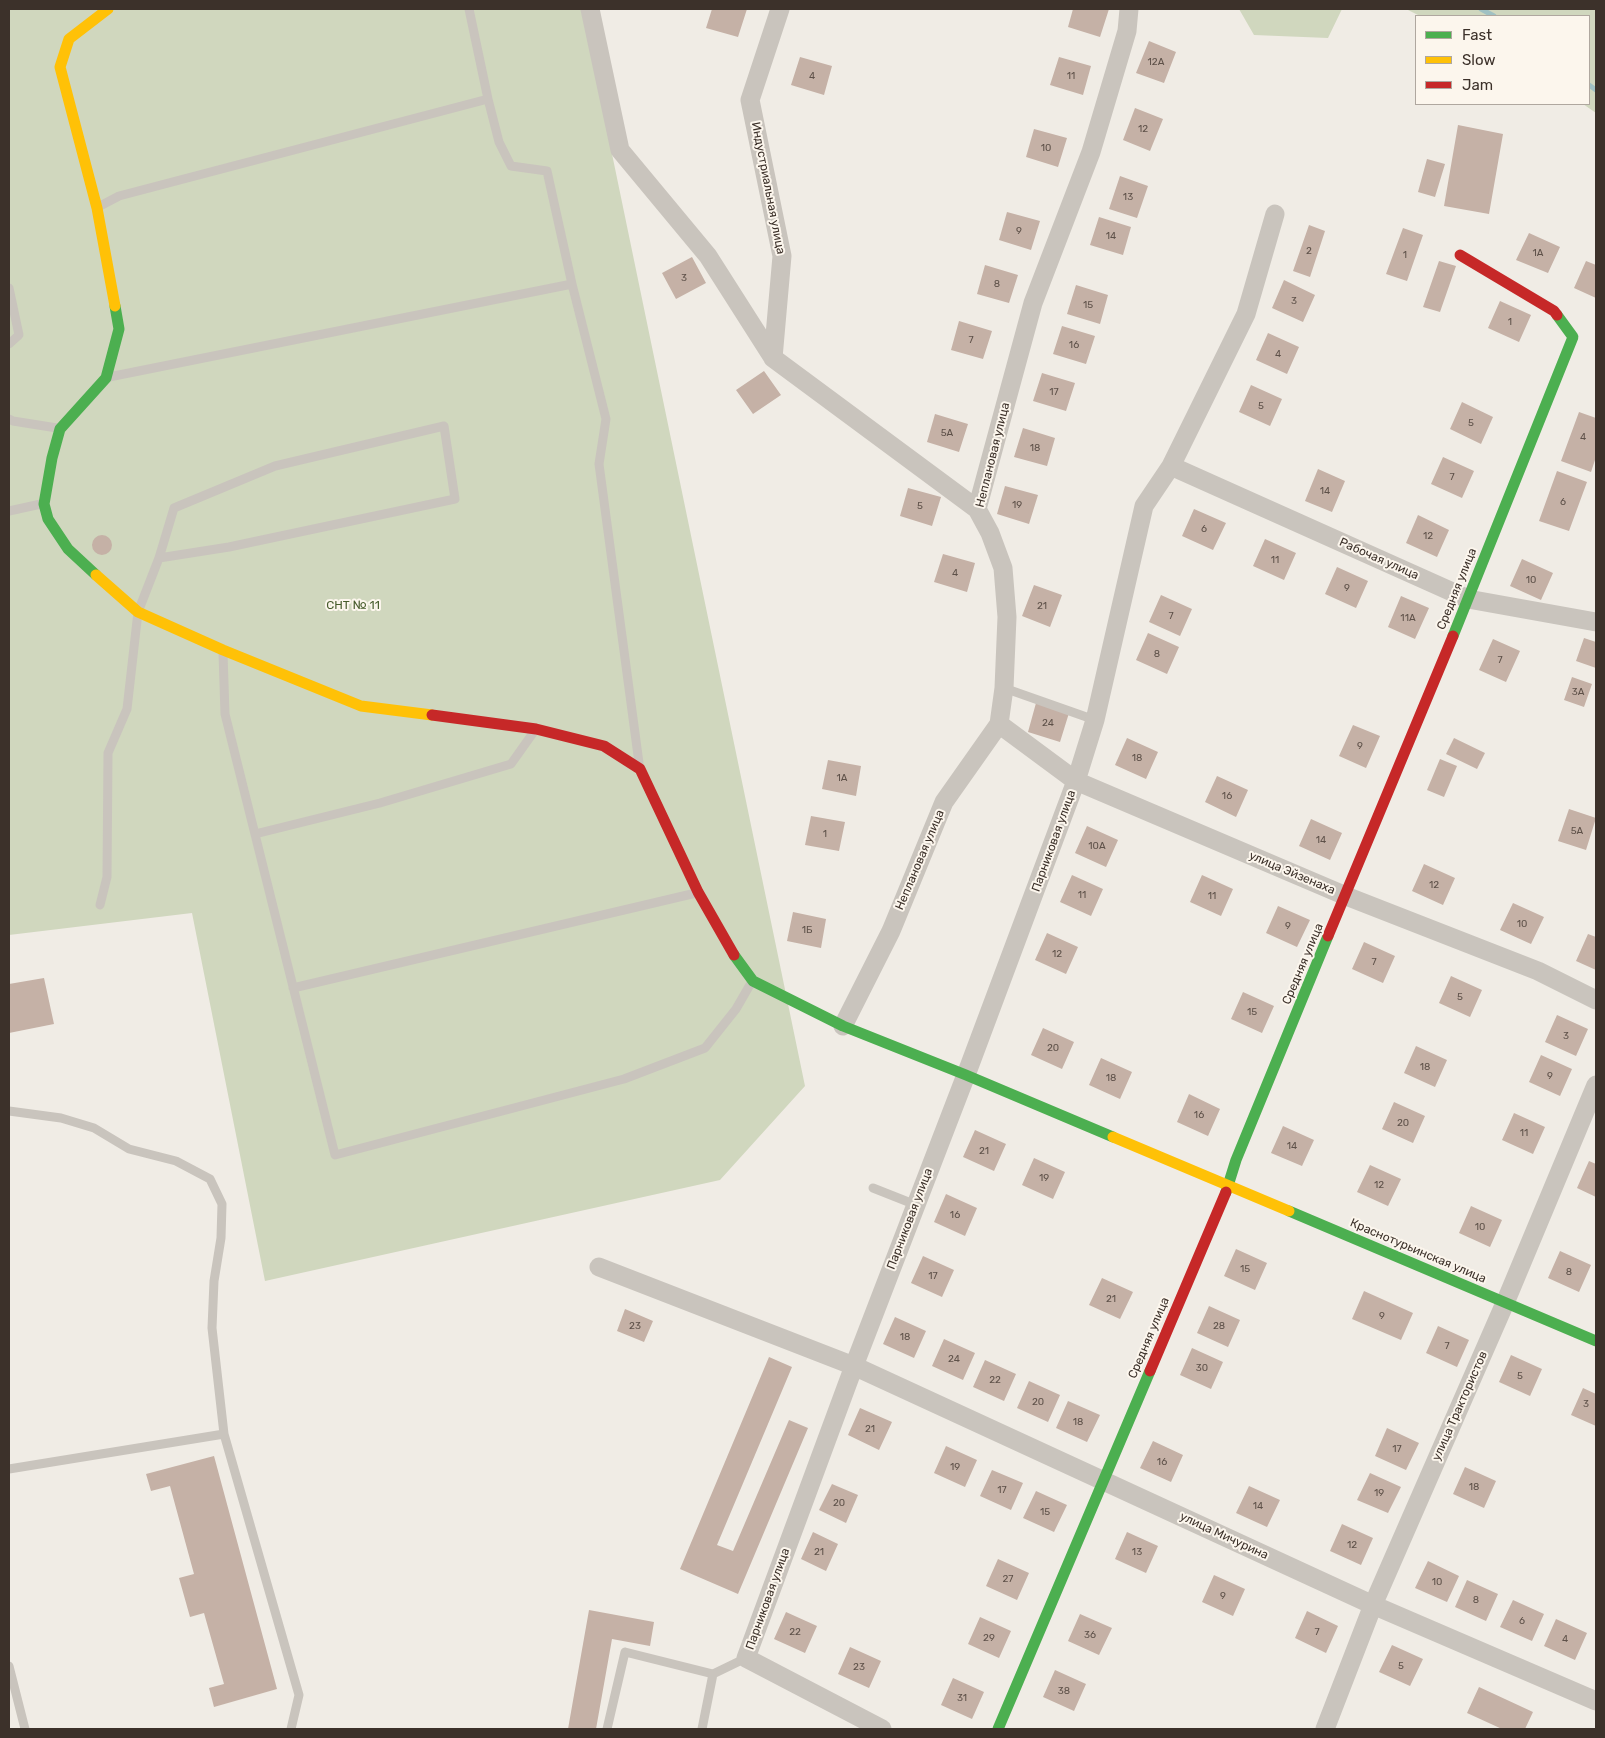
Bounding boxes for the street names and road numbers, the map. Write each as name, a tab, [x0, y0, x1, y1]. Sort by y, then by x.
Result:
street label: Индустриальная улица	[748, 121, 788, 255]
street label: Неплановая улица	[973, 401, 1013, 509]
street label: Рабочая улица	[1337, 535, 1421, 583]
street label: Средняя улица	[1434, 546, 1480, 632]
street label: Парниковая улица	[1029, 788, 1079, 894]
street label: Неплановая улица	[892, 808, 948, 912]
street label: улица Эйзенаха	[1247, 848, 1337, 898]
street label: Средняя улица	[1279, 921, 1327, 1007]
street label: Парниковая улица	[884, 1166, 936, 1272]
street label: Краснотурьинская улица	[1348, 1216, 1488, 1286]
street label: Средняя улица	[1125, 1295, 1173, 1381]
street label: улица Трактористов	[1429, 1349, 1491, 1463]
street label: улица Мичурина	[1178, 1509, 1270, 1563]
street label: Парниковая улица	[743, 1546, 793, 1652]

